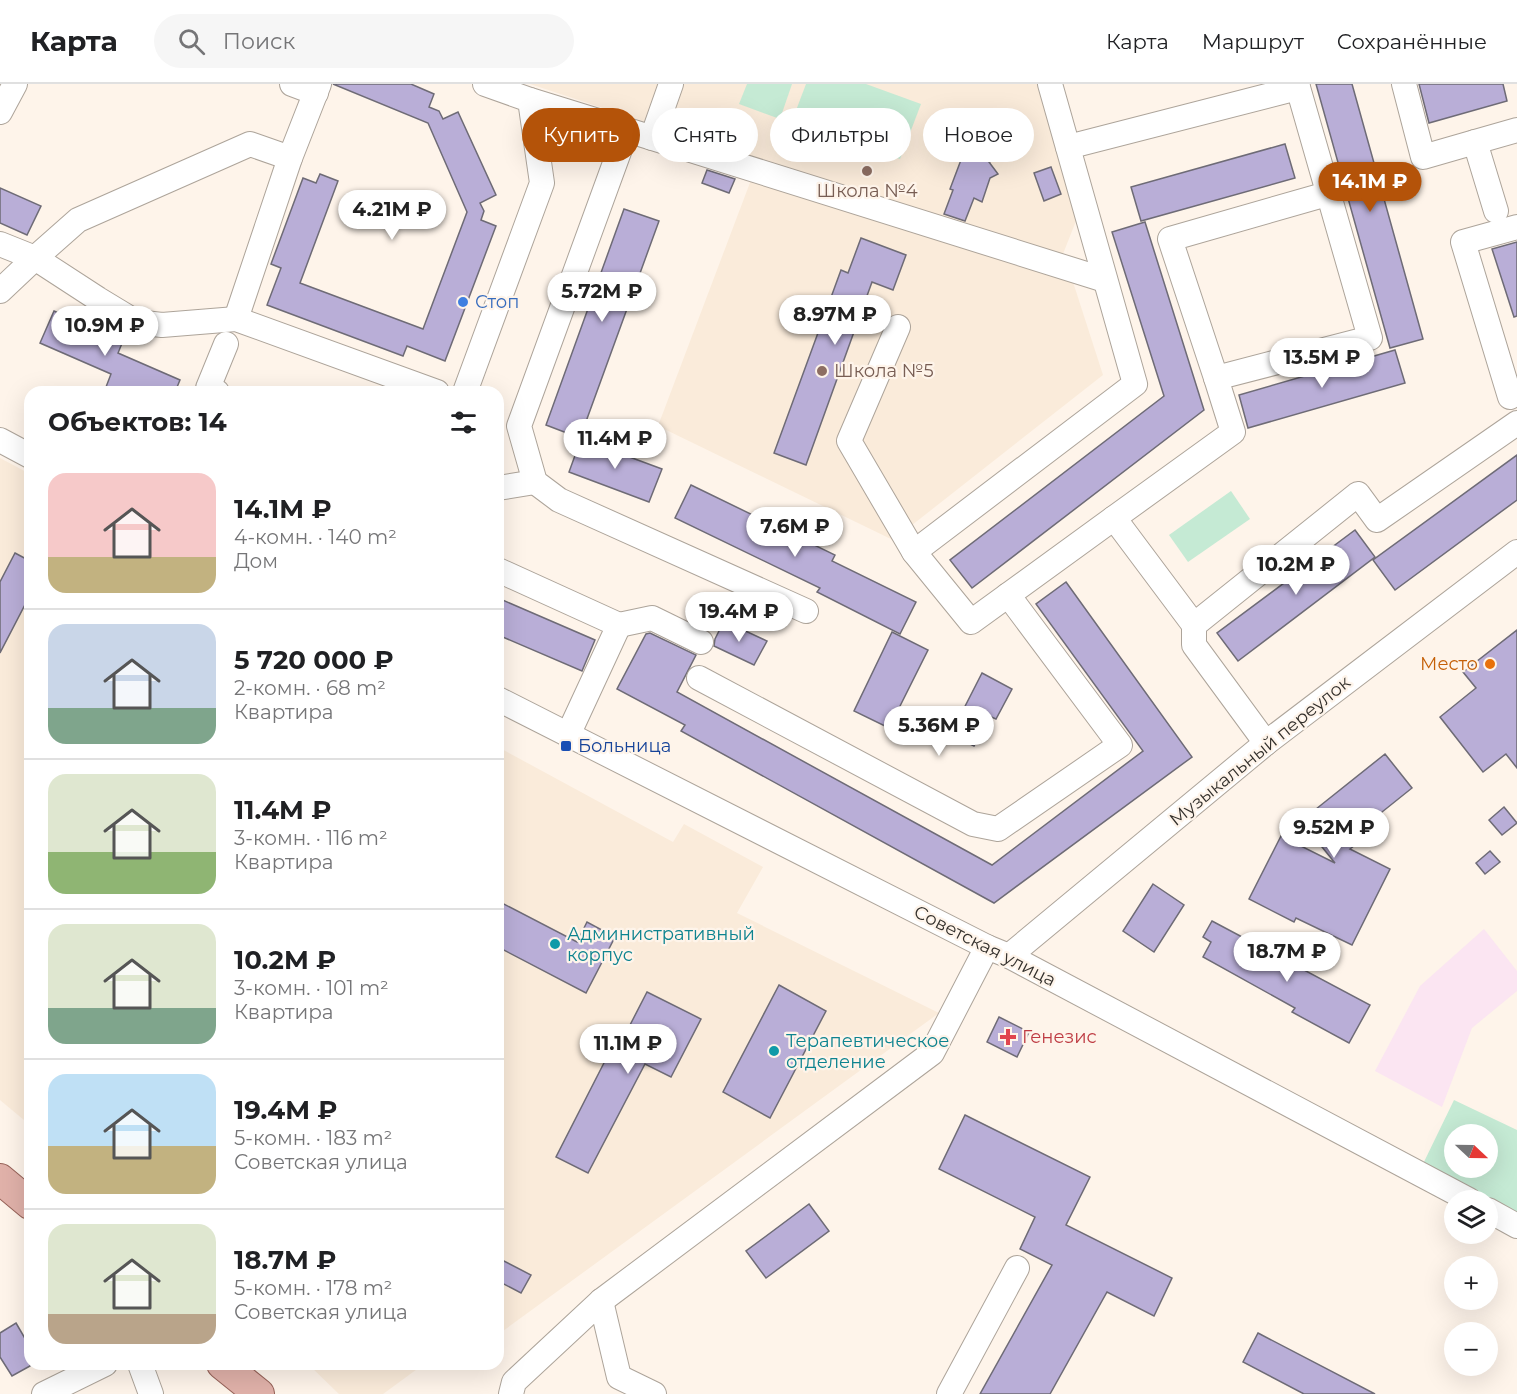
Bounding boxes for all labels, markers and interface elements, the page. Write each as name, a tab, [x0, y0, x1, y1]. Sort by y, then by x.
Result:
search box	[154, 14, 574, 68]
text: Карта	[30, 24, 118, 58]
icon: search	[175, 25, 208, 58]
text: Поиск	[223, 28, 295, 55]
text: Карта	[1106, 29, 1169, 54]
text: Маршрут	[1202, 29, 1304, 54]
text: Сохранённые	[1337, 29, 1487, 54]
chip: Купить	[522, 108, 640, 162]
chip: Снять	[652, 108, 758, 162]
chip: Фильтры	[770, 108, 911, 162]
chip: Новое	[923, 108, 1034, 162]
pin: 14.1M ₽	[1315, 162, 1425, 213]
marker: Школа №4	[860, 164, 874, 178]
text: 14.1M ₽	[1332, 169, 1408, 193]
place label: Школа №4	[816, 180, 918, 202]
pin: 4.21M ₽	[337, 190, 447, 241]
text: 4.21M ₽	[352, 197, 432, 221]
pin: 5.72M ₽	[547, 272, 657, 323]
text: 5.72M ₽	[561, 279, 643, 303]
place label: Стоп	[475, 291, 519, 313]
marker: Стоп	[456, 295, 470, 309]
pin: 8.97M ₽	[780, 295, 890, 346]
text: 8.97M ₽	[793, 302, 877, 326]
pin: 10.9M ₽	[50, 306, 160, 357]
text: 10.9M ₽	[65, 313, 145, 337]
pin: 13.5M ₽	[1267, 338, 1377, 389]
text: 13.5M ₽	[1283, 345, 1361, 369]
place label: Школа №5	[834, 360, 934, 382]
marker: Школа №5	[815, 364, 829, 378]
text: Объектов: 14	[48, 406, 227, 438]
icon: filters	[447, 406, 480, 439]
pin: 11.4M ₽	[560, 419, 670, 470]
text: 11.4M ₽	[578, 426, 652, 450]
text: 14.1M ₽	[234, 493, 332, 525]
icon: home	[96, 497, 168, 569]
pin: 7.6M ₽	[746, 507, 844, 558]
text: 7.6M ₽	[760, 514, 830, 538]
text: 4-комн. · 140 m²	[234, 525, 397, 549]
pin: 10.2M ₽	[1241, 545, 1351, 596]
text: Дом	[234, 549, 278, 573]
text: 10.2M ₽	[1257, 552, 1335, 576]
pin: 19.4M ₽	[684, 592, 794, 643]
text: 19.4M ₽	[699, 599, 779, 623]
text: 5 720 000 ₽	[234, 644, 394, 676]
icon: home	[96, 648, 168, 720]
place label: Место	[1420, 653, 1478, 675]
marker: Место	[1483, 657, 1497, 671]
street label: Музыкальный переулок	[1165, 671, 1355, 831]
text: 2-комн. · 68 m²	[234, 676, 386, 700]
text: Квартира	[234, 700, 334, 724]
pin: 5.36M ₽	[884, 706, 994, 757]
text: 5.36M ₽	[898, 713, 980, 737]
place label: Больница	[578, 735, 671, 757]
marker: Больница	[559, 739, 573, 753]
text: 11.4M ₽	[234, 794, 331, 826]
icon: home	[96, 798, 168, 870]
pin: 9.52M ₽	[1279, 808, 1389, 859]
text: 9.52M ₽	[1293, 815, 1375, 839]
text: 3-комн. · 116 m²	[234, 826, 388, 850]
text: Квартира	[234, 850, 334, 874]
street label: Советская улица	[910, 901, 1060, 991]
place label: Административный корпус	[567, 923, 755, 966]
pin: 18.7M ₽	[1232, 932, 1342, 983]
marker: Административный корпус	[548, 937, 562, 951]
text: 18.7M ₽	[1248, 939, 1326, 963]
text: 10.2M ₽	[234, 944, 336, 976]
icon: home	[96, 948, 168, 1020]
text: 3-комн. · 101 m²	[234, 976, 389, 1000]
text: Квартира	[234, 1000, 334, 1024]
pin: 11.1M ₽	[573, 1024, 683, 1075]
place label: Генезис	[1022, 1026, 1097, 1048]
marker: Генезис	[999, 1028, 1017, 1046]
place label: Терапевтическое отделение	[786, 1030, 949, 1073]
text: 11.1M ₽	[594, 1031, 662, 1055]
marker: Терапевтическое отделение	[767, 1044, 781, 1058]
text: 19.4M ₽	[234, 1094, 338, 1126]
icon: home	[96, 1098, 168, 1170]
north arrow	[1444, 1124, 1498, 1178]
map controls	[1444, 1124, 1498, 1376]
text: 5-комн. · 183 m²	[234, 1126, 392, 1150]
text: Советская улица	[234, 1150, 408, 1174]
button: layers	[1444, 1190, 1498, 1244]
text: 18.7M ₽	[234, 1244, 336, 1276]
icon: home	[96, 1248, 168, 1320]
button: +	[1444, 1256, 1498, 1310]
text: 5-комн. · 178 m²	[234, 1276, 392, 1300]
text: Советская улица	[234, 1300, 408, 1324]
button: −	[1444, 1322, 1498, 1376]

